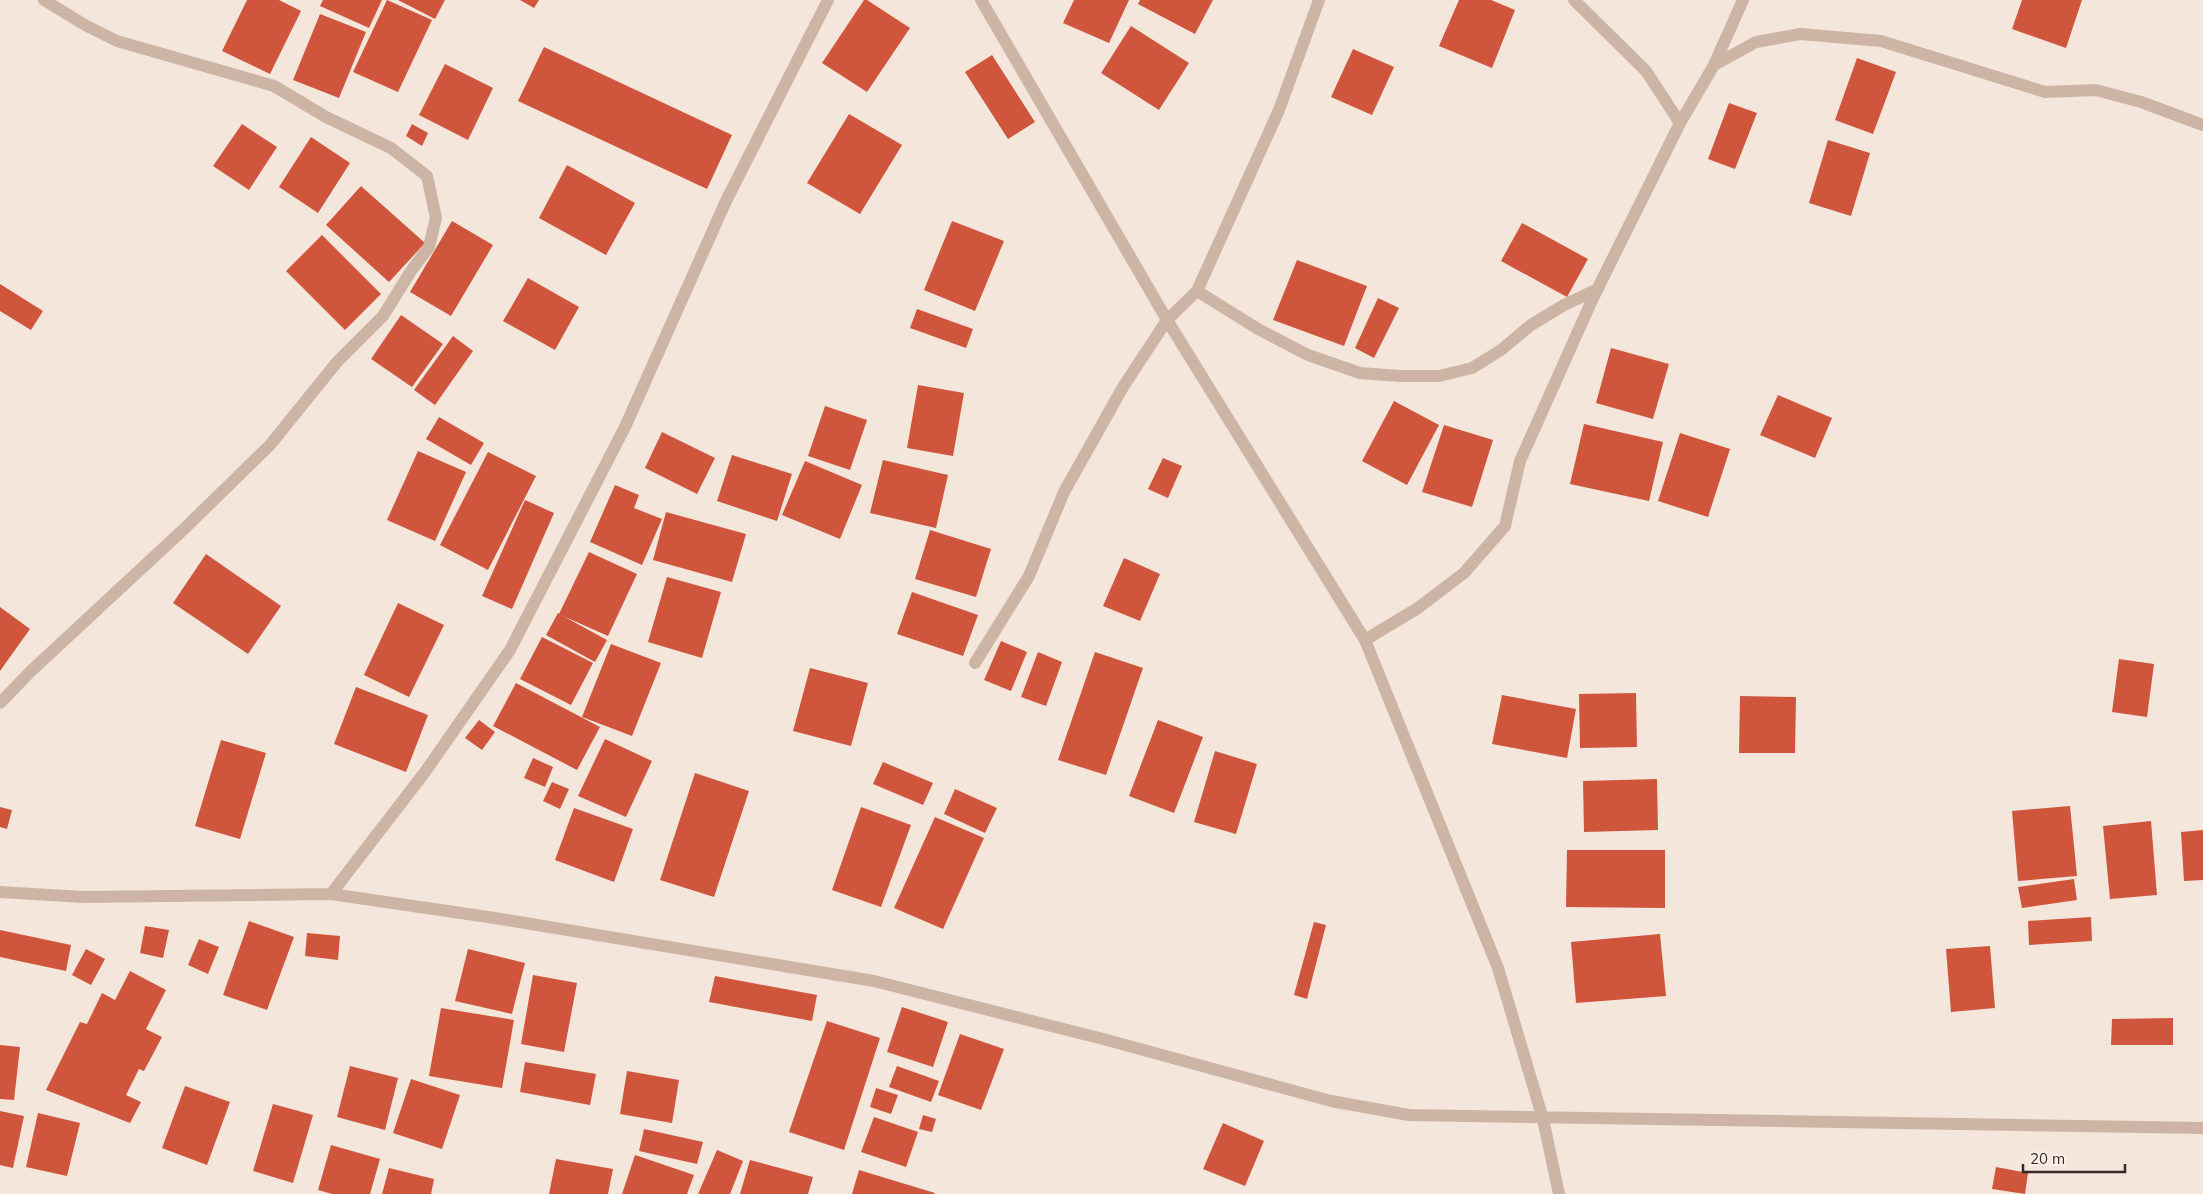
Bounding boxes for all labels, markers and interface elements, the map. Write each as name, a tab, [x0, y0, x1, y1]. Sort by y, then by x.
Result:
scale bar	[2023, 1142, 2126, 1174]
text: 20 m	[2030, 1149, 2065, 1168]

